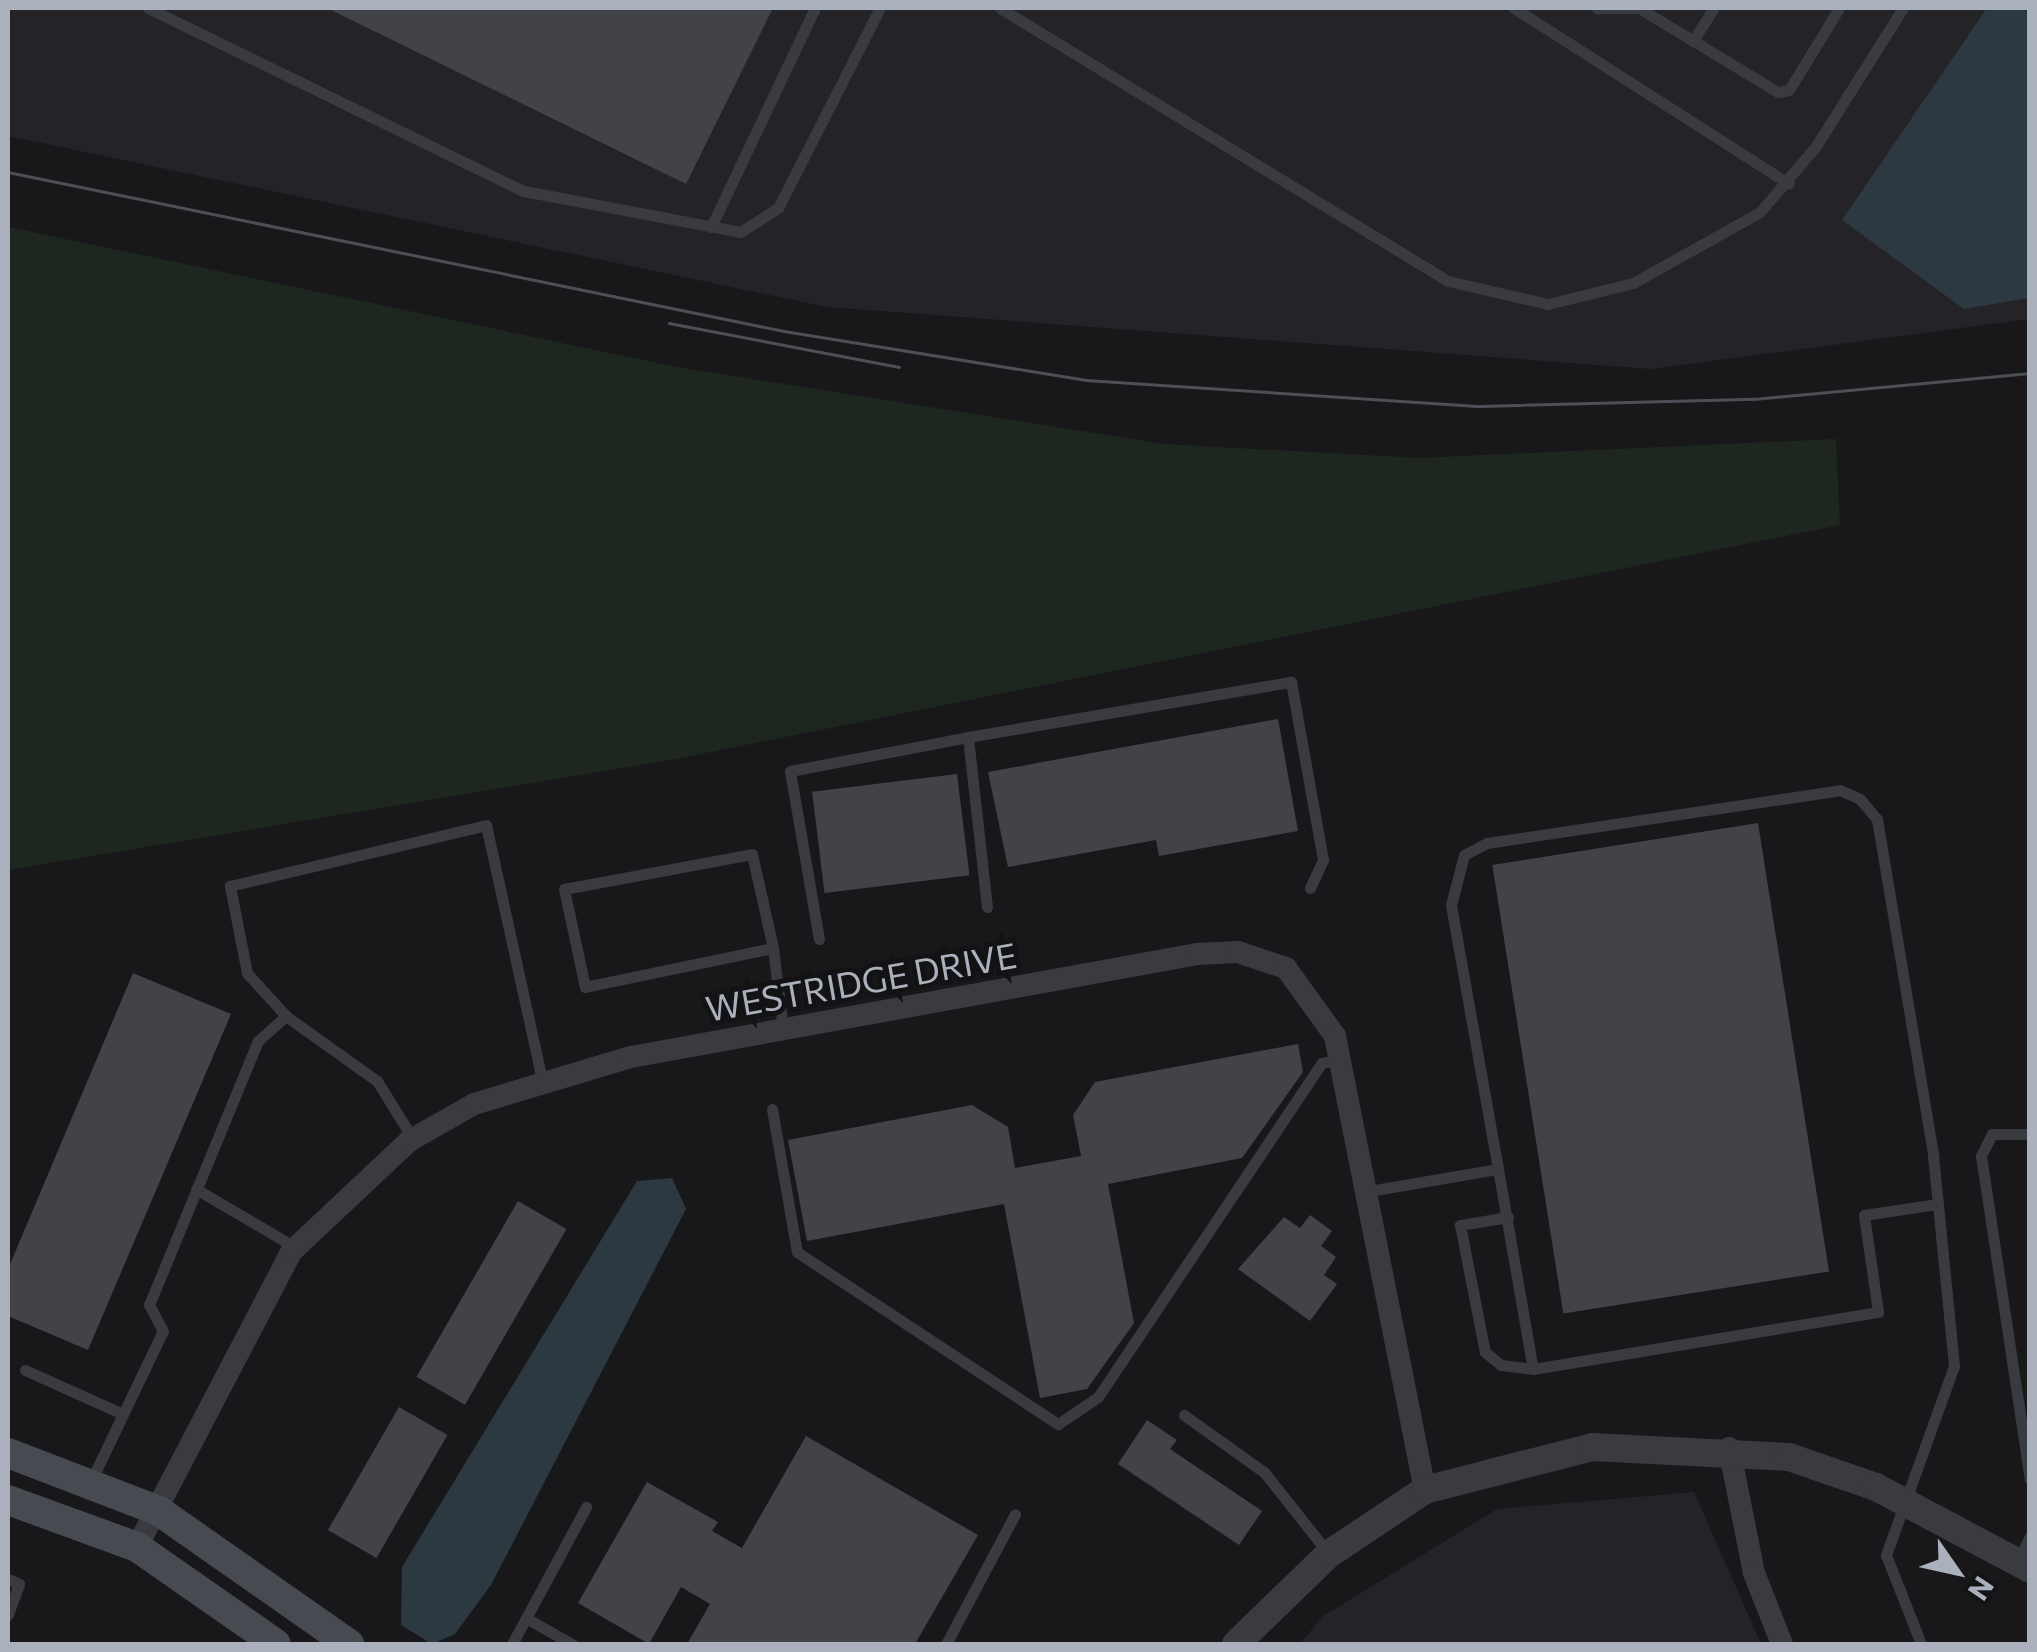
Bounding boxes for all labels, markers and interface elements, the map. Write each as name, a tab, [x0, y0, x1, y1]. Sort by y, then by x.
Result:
street label: WESTRIDGE DRIVE	[702, 933, 1020, 1029]
north arrow	[1907, 1522, 2007, 1622]
text: N	[1962, 1571, 2002, 1607]

